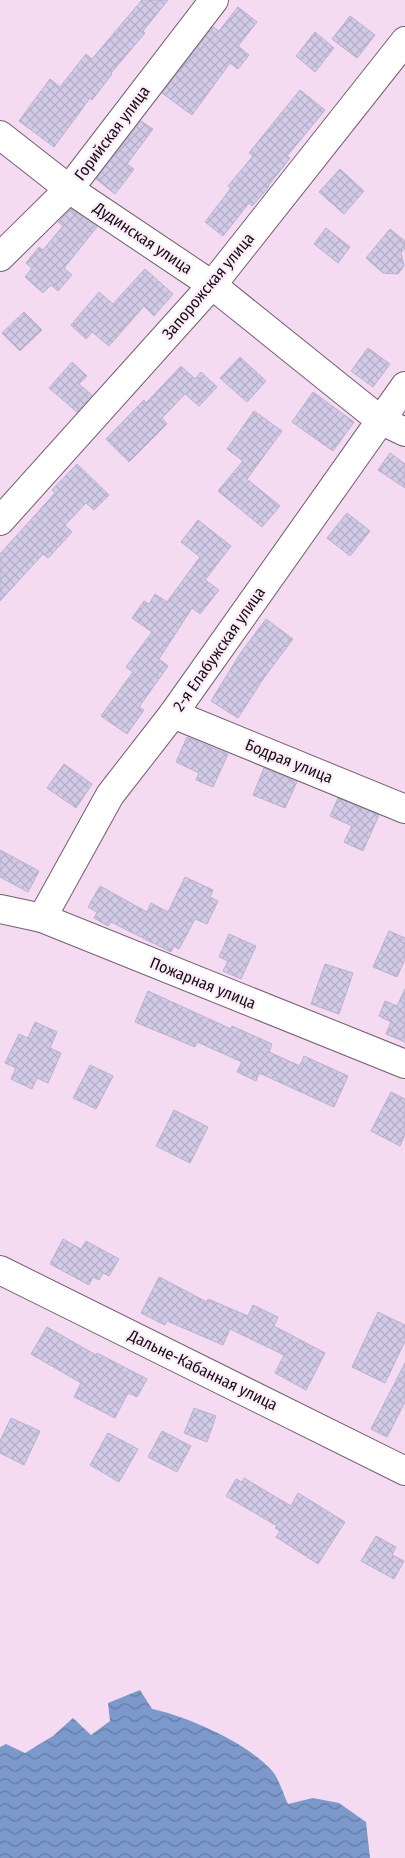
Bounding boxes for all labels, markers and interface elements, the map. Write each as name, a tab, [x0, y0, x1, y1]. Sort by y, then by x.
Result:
street label: Горийская улица	[70, 82, 154, 184]
street label: Дудинская улица	[89, 197, 196, 278]
street label: Запорожская улица	[158, 229, 258, 343]
street label: 2-я Елабужская улица	[169, 583, 269, 715]
street label: Бодрая улица	[242, 735, 336, 787]
street label: Пожарная улица	[147, 953, 259, 1013]
street label: Дальне-Кабанная улица	[124, 1325, 281, 1414]

